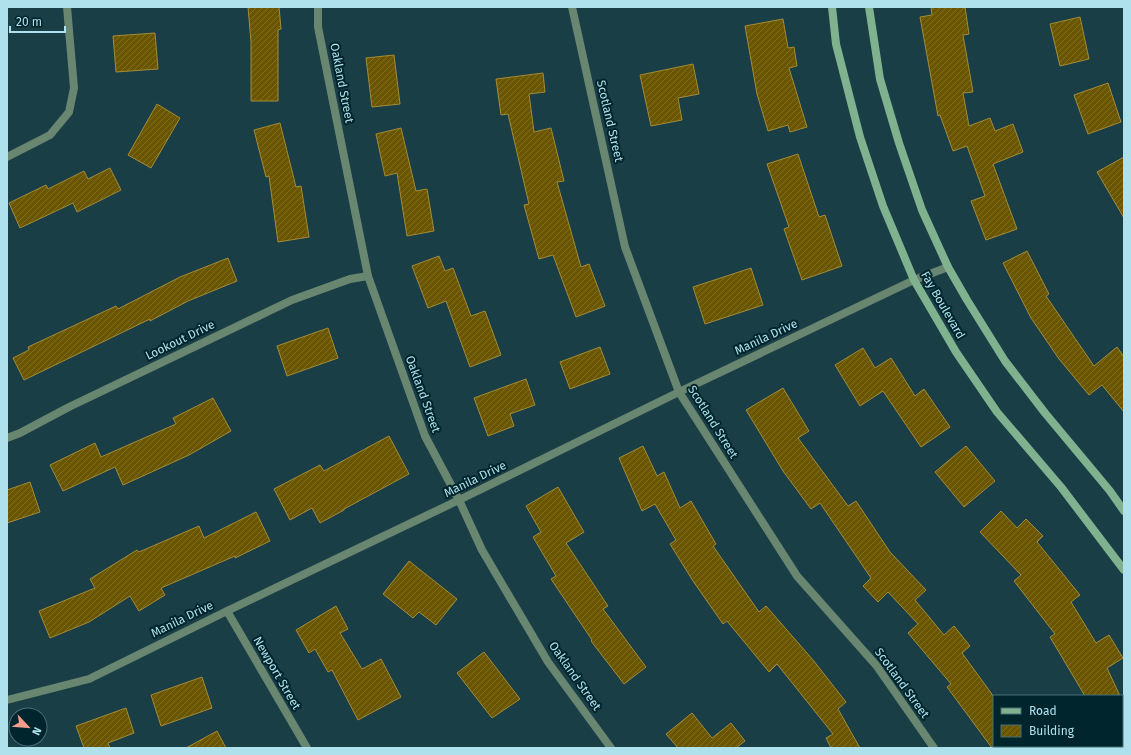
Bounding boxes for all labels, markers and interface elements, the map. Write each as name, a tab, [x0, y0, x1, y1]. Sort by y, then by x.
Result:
scale bar	[10, 8, 65, 34]
text: 20 m	[16, 15, 42, 29]
street label: Oakland Street	[327, 42, 357, 125]
street label: Scotland Street	[594, 79, 626, 164]
street label: Fay Boulevard	[918, 269, 968, 341]
street label: Manila Drive	[732, 316, 800, 358]
street label: Lookout Drive	[143, 317, 217, 363]
street label: Oakland Street	[403, 354, 444, 435]
street label: Scotland Street	[685, 383, 741, 462]
street label: Manila Drive	[442, 458, 508, 500]
street label: Manila Drive	[149, 598, 215, 640]
street label: Newport Street	[250, 634, 304, 713]
street label: Oakland Street	[546, 639, 604, 714]
street label: Scotland Street	[872, 645, 933, 721]
legend	[993, 695, 1123, 747]
text: Road	[1029, 704, 1057, 718]
north arrow	[8, 707, 48, 747]
text: Building	[1029, 724, 1075, 738]
text: N	[29, 725, 44, 737]

